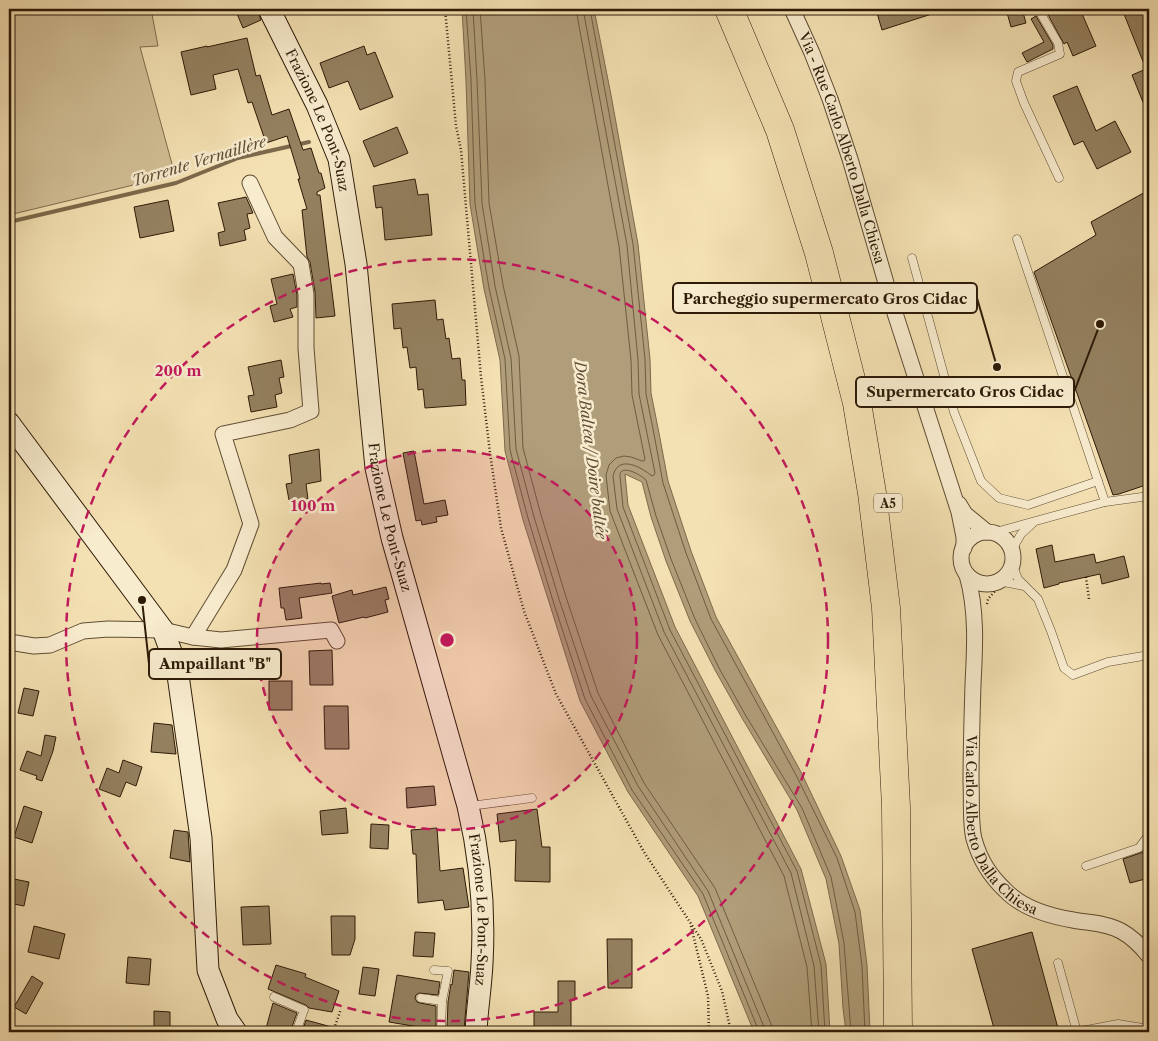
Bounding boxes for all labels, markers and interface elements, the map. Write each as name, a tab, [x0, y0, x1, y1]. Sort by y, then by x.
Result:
street label: Via - Rue Carlo Alberto Dalla Chiesa	[794, 28, 889, 266]
street label: Frazione Le Pont-Suaz	[281, 46, 353, 193]
water label: Torrente Vernaillère	[130, 131, 269, 190]
callout: Parcheggio supermercato Gros Cidac	[673, 283, 977, 313]
text: Parcheggio supermercato Gros Cidac	[683, 289, 967, 308]
water label: Dora Baltea / Doire baltée	[571, 359, 611, 541]
text: 200 m	[155, 361, 201, 380]
callout: Supermercato Gros Cidac	[856, 377, 1074, 407]
text: Supermercato Gros Cidac	[866, 382, 1064, 401]
street label: Frazione Le Pont-Suaz	[365, 442, 416, 594]
road number: A5	[874, 493, 902, 512]
text: 100 m	[291, 496, 335, 515]
centre of rings	[438, 631, 456, 649]
callout: Ampaillant "B"	[149, 649, 281, 679]
text: Ampaillant "B"	[158, 654, 271, 673]
street label: Via Carlo Alberto Dalla Chiesa	[962, 734, 1041, 919]
street label: Frazione Le Pont-Suaz	[465, 832, 492, 987]

